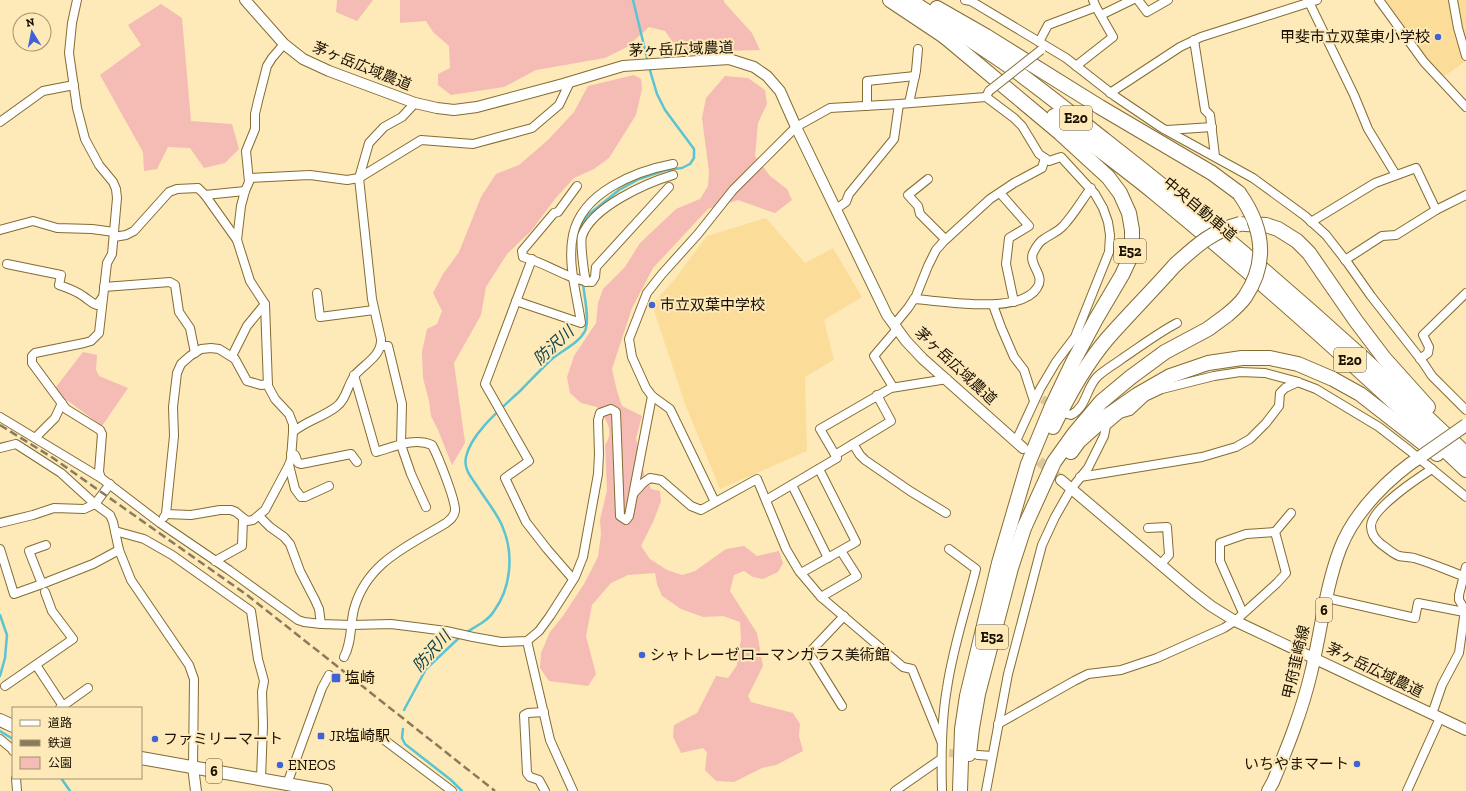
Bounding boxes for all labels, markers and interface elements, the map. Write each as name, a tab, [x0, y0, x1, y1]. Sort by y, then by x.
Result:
north arrow	[12, 12, 52, 52]
text: N	[25, 15, 36, 30]
place label: 甲斐市立双葉東小学校	[1280, 28, 1430, 46]
marker: 甲斐市立双葉東小学校	[1433, 32, 1443, 42]
street label: 茅ヶ岳広域農道	[310, 38, 414, 94]
street label: 茅ヶ岳広域農道	[628, 38, 734, 60]
road number: E20	[1060, 106, 1092, 130]
street label: 中央自動車道	[1160, 173, 1240, 245]
road number: E52	[1114, 239, 1146, 263]
place label: 市立双葉中学校	[660, 296, 765, 314]
marker: 市立双葉中学校	[647, 300, 657, 310]
water label: 防沢川	[529, 321, 579, 369]
street label: 茅ヶ岳広域農道	[911, 324, 1001, 408]
road number: E20	[1334, 348, 1366, 372]
road number: 6	[1316, 598, 1332, 622]
street label: 甲府韮崎線	[1279, 623, 1313, 701]
road number: E52	[976, 625, 1008, 649]
water label: 防沢川	[408, 626, 456, 676]
street label: 茅ヶ岳広域農道	[1324, 639, 1426, 701]
place label: シャトレーゼローマンガラス美術館	[650, 646, 890, 664]
marker: シャトレーゼローマンガラス美術館	[637, 650, 647, 660]
place label: 塩崎	[345, 669, 375, 687]
marker: 塩崎	[330, 672, 342, 684]
legend	[12, 707, 142, 779]
text: 道路	[48, 716, 72, 730]
place label: JR塩崎駅	[329, 727, 390, 745]
place label: ファミリーマート	[163, 730, 283, 748]
marker: JR塩崎駅	[316, 731, 326, 741]
marker: ファミリーマート	[150, 734, 160, 744]
text: 鉄道	[48, 736, 72, 750]
place label: いちやまマート	[1244, 755, 1349, 773]
text: 公園	[48, 756, 72, 770]
place label: ENEOS	[288, 756, 336, 774]
road number: 6	[206, 759, 222, 783]
marker: いちやまマート	[1352, 759, 1362, 769]
marker: ENEOS	[275, 760, 285, 770]

